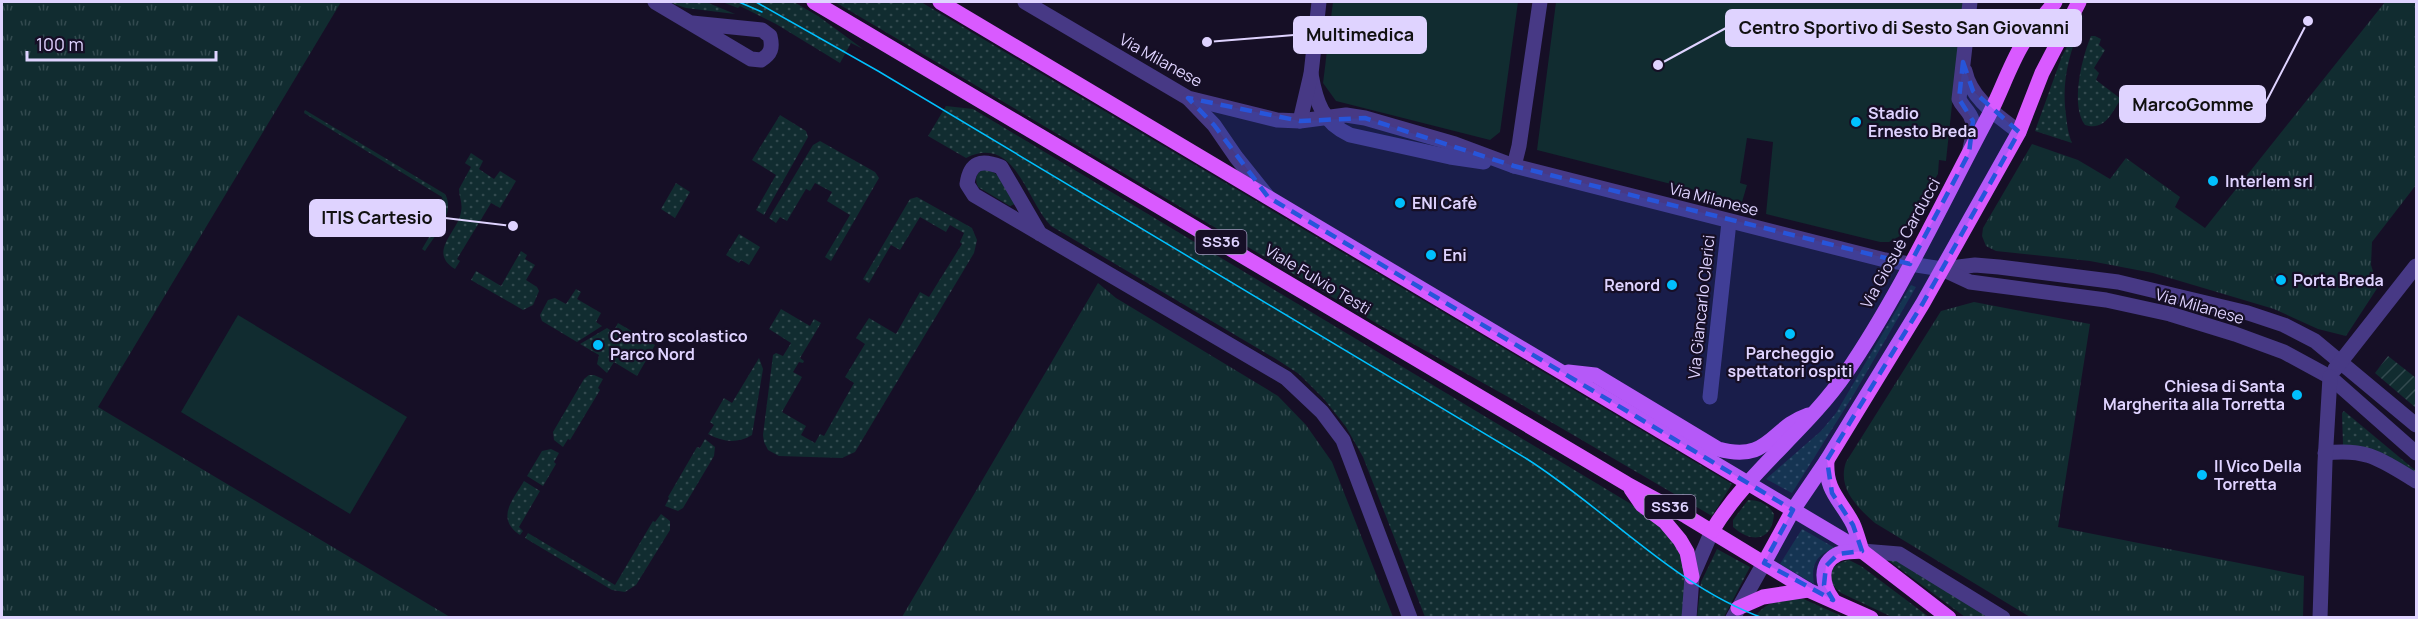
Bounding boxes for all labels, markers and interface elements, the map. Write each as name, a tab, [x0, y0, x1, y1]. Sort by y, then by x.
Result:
callout: Centro Sportivo di Sesto San Giovanni	[1726, 10, 2081, 46]
text: Centro Sportivo di Sesto San Giovanni	[1739, 15, 2069, 39]
callout: Multimedica	[1294, 17, 1426, 53]
text: Multimedica	[1306, 22, 1414, 46]
scale bar	[27, 24, 216, 62]
street label: Via Milanese	[1116, 28, 1206, 92]
text: 100 m	[36, 32, 84, 56]
callout: MarcoGomme	[2120, 86, 2265, 122]
text: MarcoGomme	[2132, 92, 2254, 116]
place label: Stadio Ernesto Breda	[1868, 102, 1977, 142]
marker: Stadio Ernesto Breda	[1849, 115, 1863, 129]
place label: Interlem srl	[2225, 170, 2313, 192]
street label: Via Giosuè Carducci	[1855, 174, 1945, 312]
marker: Interlem srl	[2206, 174, 2220, 188]
street label: Via Milanese	[1667, 177, 1761, 221]
place label: ENI Cafè	[1412, 192, 1478, 214]
marker: ENI Cafè	[1393, 196, 1407, 210]
callout: ITIS Cartesio	[310, 200, 445, 236]
text: ITIS Cartesio	[321, 205, 433, 229]
road number: SS36	[1196, 230, 1246, 254]
street label: Via Giancarlo Clerici	[1682, 234, 1720, 380]
street label: Viale Fulvio Testi	[1261, 239, 1375, 319]
place label: Eni	[1443, 244, 1467, 266]
marker: Eni	[1424, 248, 1438, 262]
place label: Porta Breda	[2293, 269, 2384, 291]
marker: Porta Breda	[2274, 273, 2288, 287]
place label: Renord	[1604, 274, 1660, 296]
marker: Renord	[1665, 278, 1679, 292]
street label: Via Milanese	[2153, 283, 2247, 329]
place label: Centro scolastico Parco Nord	[610, 325, 748, 365]
marker: Parcheggio spettatori ospiti	[1783, 327, 1797, 341]
marker: Centro scolastico Parco Nord	[591, 338, 605, 352]
place label: Parcheggio spettatori ospiti	[1728, 342, 1852, 382]
place label: Chiesa di Santa Margherita alla Torretta	[2103, 375, 2285, 415]
marker: Chiesa di Santa Margherita alla Torretta	[2290, 388, 2304, 402]
place label: Il Vico Della Torretta	[2214, 455, 2302, 495]
marker: Il Vico Della Torretta	[2195, 468, 2209, 482]
road number: SS36	[1644, 495, 1696, 519]

